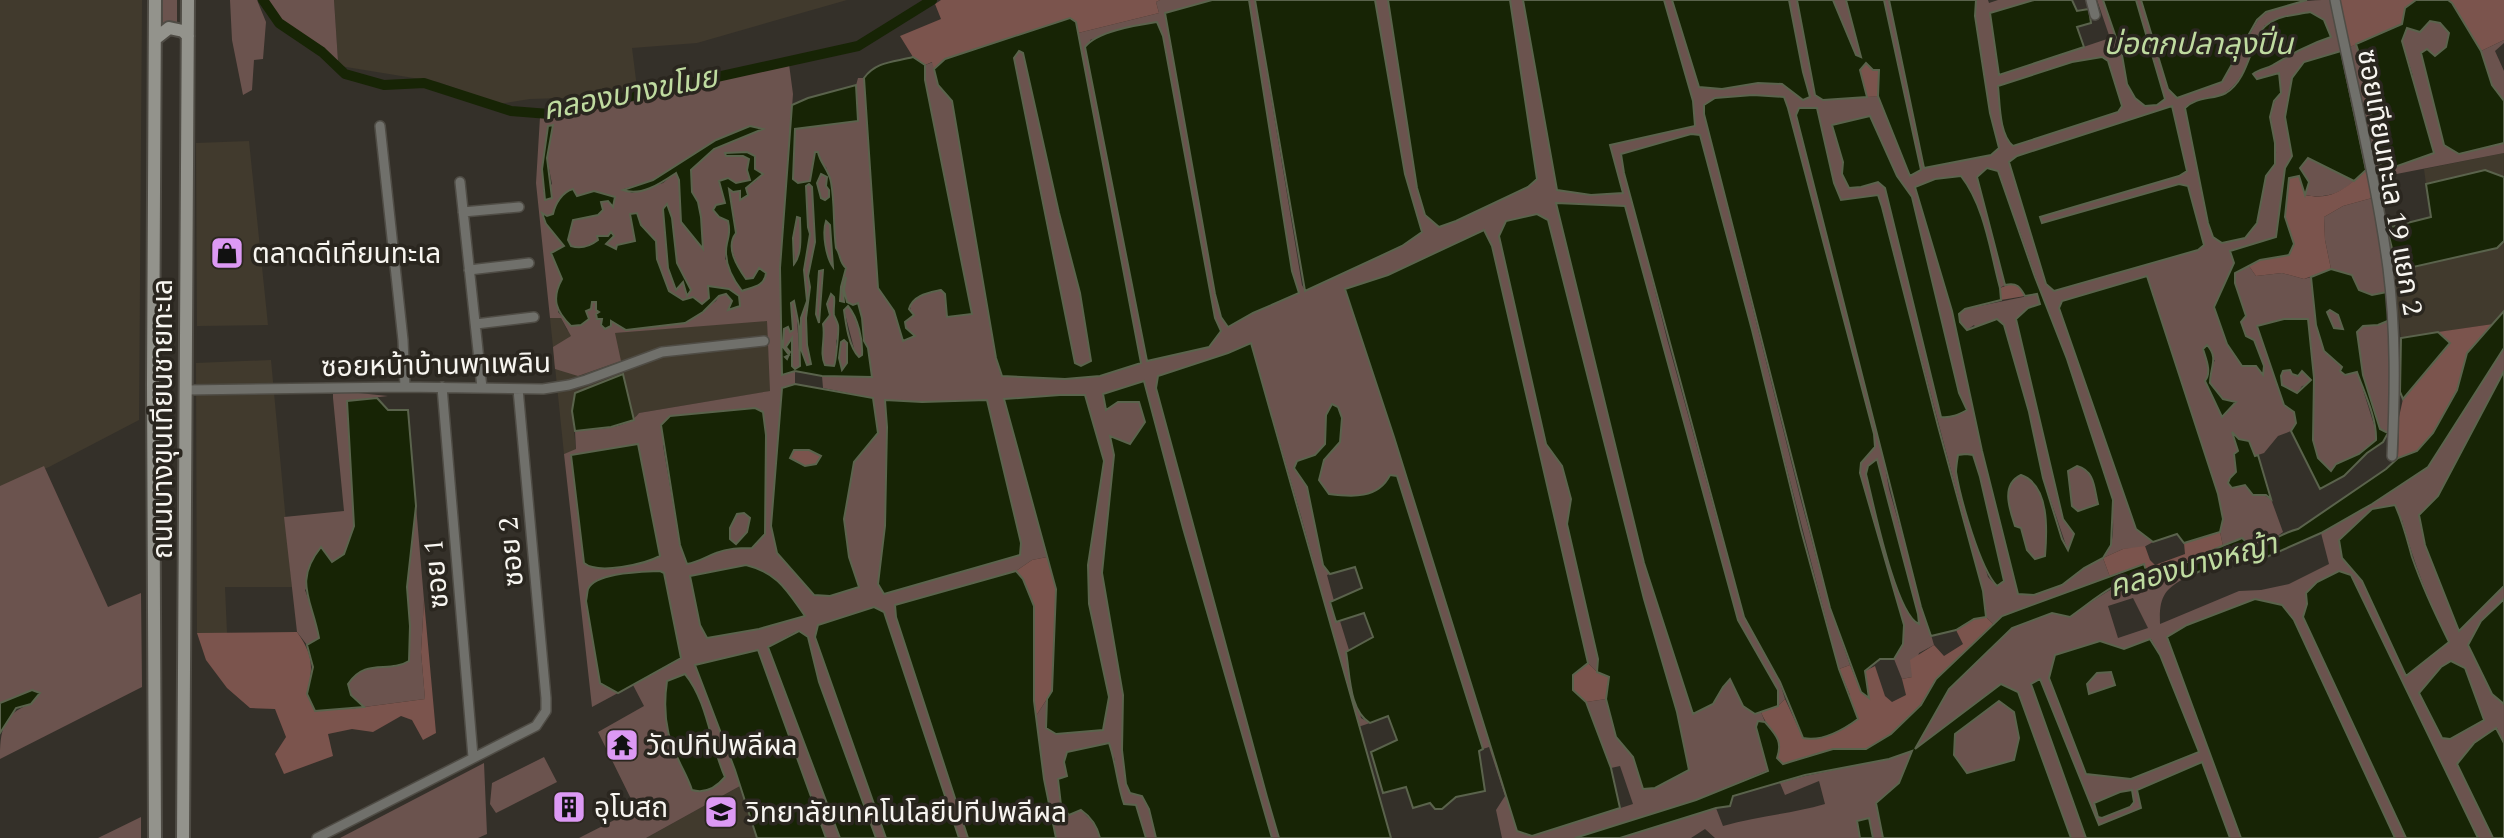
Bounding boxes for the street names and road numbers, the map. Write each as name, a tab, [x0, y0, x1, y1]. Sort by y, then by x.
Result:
street label: ซอยเทียนทะเล 19 แยก 2	[2345, 46, 2434, 319]
street label: ถนนบางขุนเทียนชายทะเล	[142, 279, 185, 559]
street label: ซอยหน้าบ้านพาเพลิน	[321, 342, 551, 389]
street label: ซอย 2	[487, 515, 536, 588]
street label: ซอย 1	[412, 537, 461, 610]

